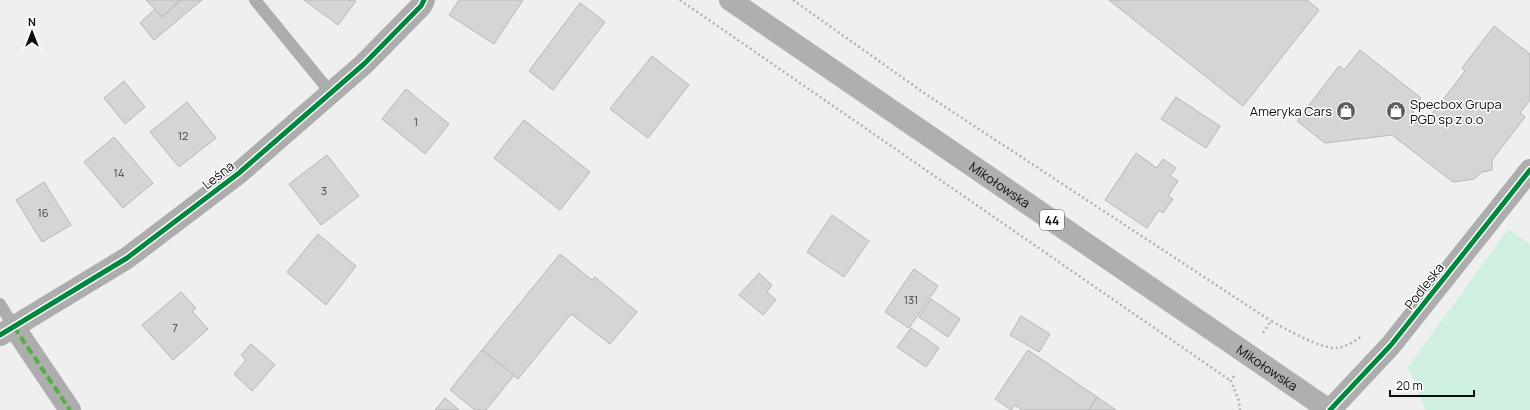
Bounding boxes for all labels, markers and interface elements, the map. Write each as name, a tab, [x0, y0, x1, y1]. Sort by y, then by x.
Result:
north arrow	[12, 12, 52, 52]
text: N	[28, 14, 36, 29]
place label: Specbox Grupa PGD sp z o.o	[1410, 95, 1502, 128]
shop icon: Ameryka Cars	[1335, 100, 1357, 122]
shop icon: Specbox Grupa PGD sp z o.o	[1385, 100, 1407, 122]
place label: Ameryka Cars	[1250, 102, 1332, 120]
house number: 1	[414, 114, 418, 129]
house number: 12	[178, 128, 188, 143]
street label: Leśna	[198, 157, 238, 193]
street label: Mikołowska	[966, 157, 1034, 212]
house number: 14	[114, 165, 124, 180]
house number: 3	[321, 183, 327, 198]
house number: 16	[37, 205, 49, 220]
road number: 44	[1040, 210, 1064, 230]
street label: Podleska	[1400, 259, 1448, 313]
house number: 131	[904, 292, 918, 307]
house number: 7	[172, 320, 178, 335]
street label: Mikołowska	[1233, 340, 1301, 395]
scale bar	[1390, 372, 1474, 398]
text: 20 m	[1396, 377, 1423, 394]

